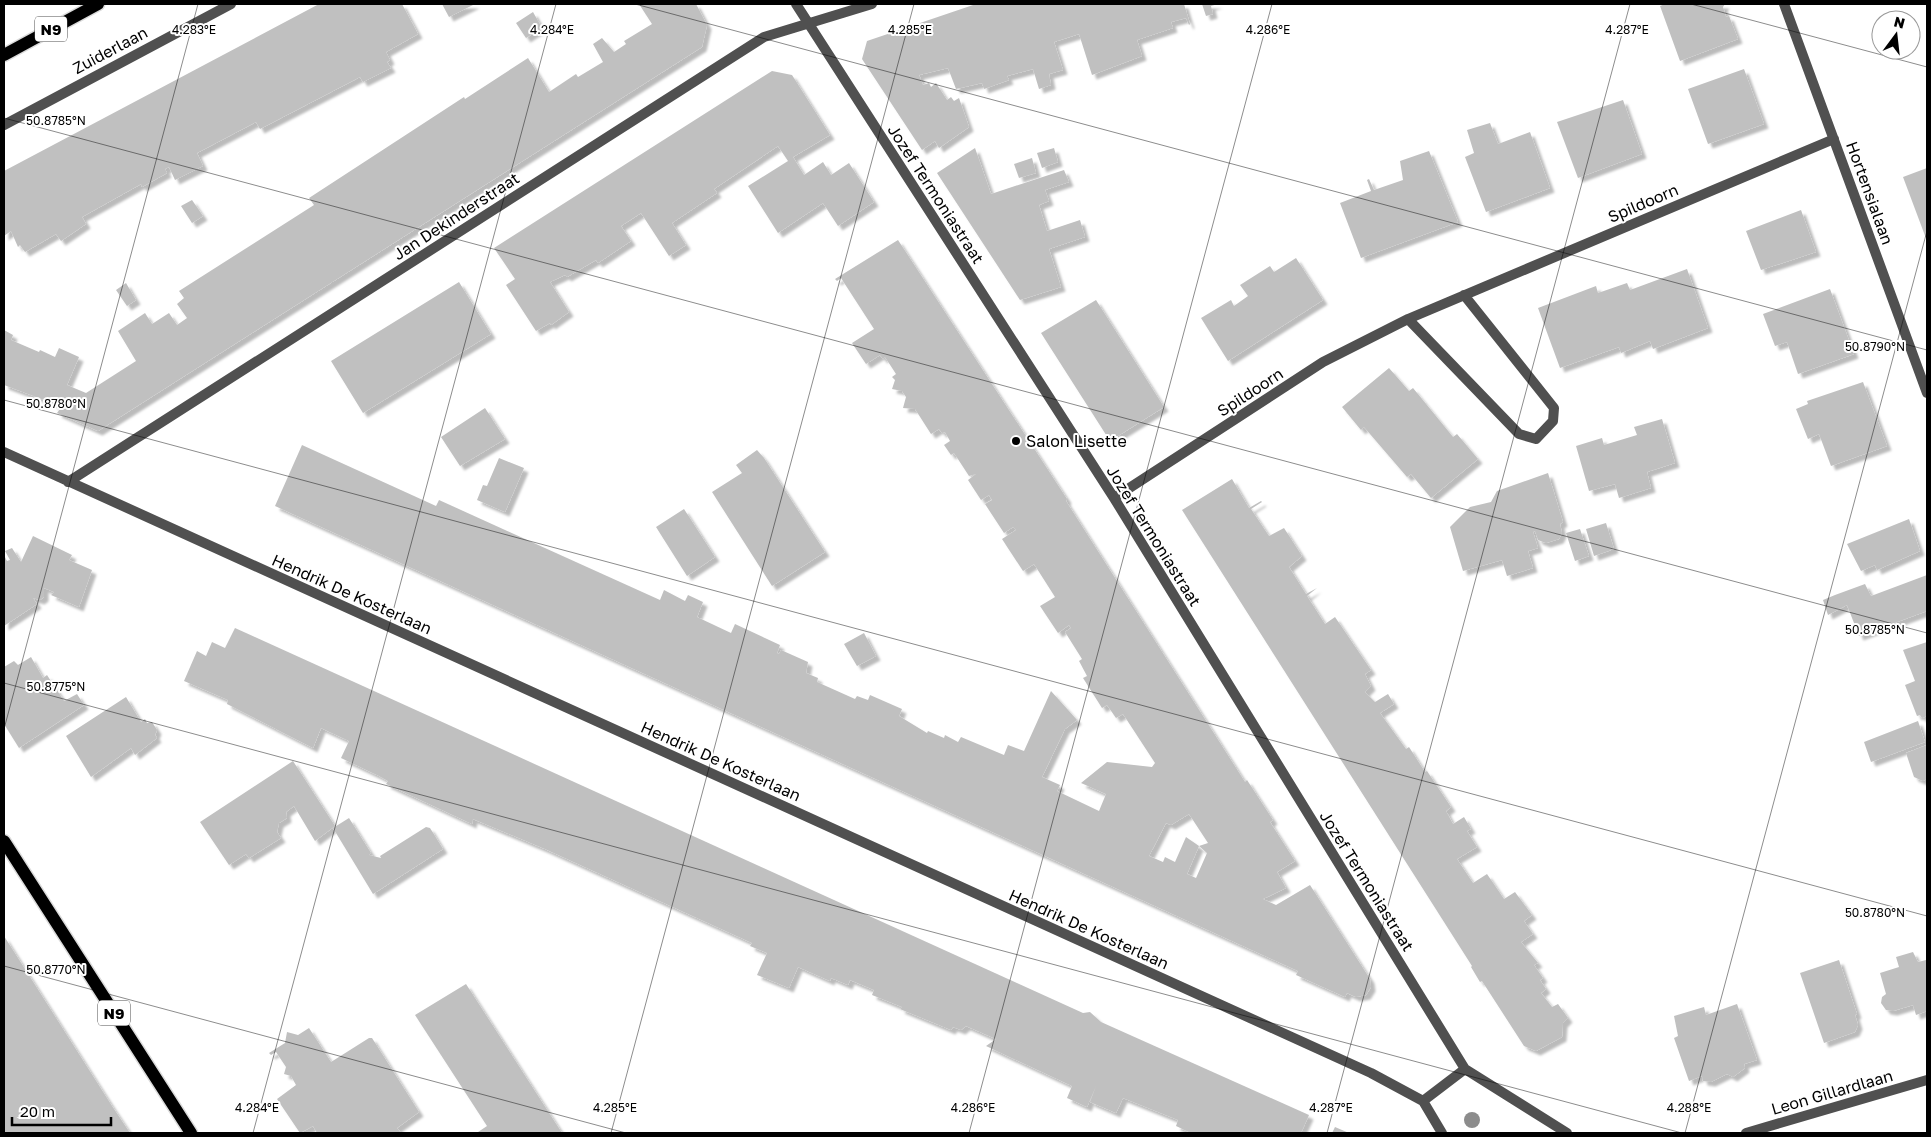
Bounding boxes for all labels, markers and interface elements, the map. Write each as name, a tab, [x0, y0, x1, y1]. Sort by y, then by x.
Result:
north arrow	[1871, 10, 1921, 60]
text: N	[1892, 12, 1907, 32]
road number: N9	[35, 16, 67, 42]
street label: Zuiderlaan	[69, 22, 151, 78]
text: 4.283°E	[172, 22, 216, 37]
text: 4.284°E	[530, 22, 574, 37]
text: 4.285°E	[888, 22, 932, 37]
text: 4.286°E	[1246, 22, 1290, 37]
text: 4.287°E	[1605, 22, 1649, 37]
text: 50.8785°N	[26, 113, 86, 128]
street label: Jozef Termoniastraat	[884, 121, 988, 267]
street label: Hortensialaan	[1842, 139, 1898, 247]
street label: Jan Dekinderstraat	[389, 168, 523, 264]
street label: Spildoorn	[1605, 179, 1681, 227]
text: 50.8790°N	[1845, 339, 1905, 354]
street label: Spildoorn	[1213, 363, 1287, 421]
text: 50.8780°N	[26, 396, 86, 411]
place label: Salon Lisette	[1026, 431, 1127, 451]
marker: Salon Lisette	[1010, 435, 1022, 447]
street label: Jozef Termoniastraat	[1103, 462, 1205, 610]
street label: Hendrik De Kosterlaan	[269, 550, 435, 638]
text: 50.8785°N	[1845, 622, 1905, 637]
text: 50.8775°N	[27, 679, 85, 694]
street label: Hendrik De Kosterlaan	[638, 717, 804, 805]
street label: Jozef Termoniastraat	[1316, 807, 1418, 955]
street label: Hendrik De Kosterlaan	[1006, 885, 1172, 973]
text: 50.8780°N	[1845, 905, 1905, 920]
text: 50.8770°N	[26, 962, 86, 977]
road number: N9	[98, 1000, 130, 1026]
street label: Leon Gillardlaan	[1769, 1065, 1895, 1119]
scale bar	[12, 1094, 111, 1126]
text: 4.284°E	[235, 1100, 279, 1115]
text: 4.285°E	[593, 1100, 637, 1115]
text: 4.286°E	[951, 1100, 995, 1115]
text: 4.287°E	[1309, 1100, 1353, 1115]
text: 4.288°E	[1667, 1100, 1711, 1115]
text: 20 m	[20, 1102, 55, 1120]

